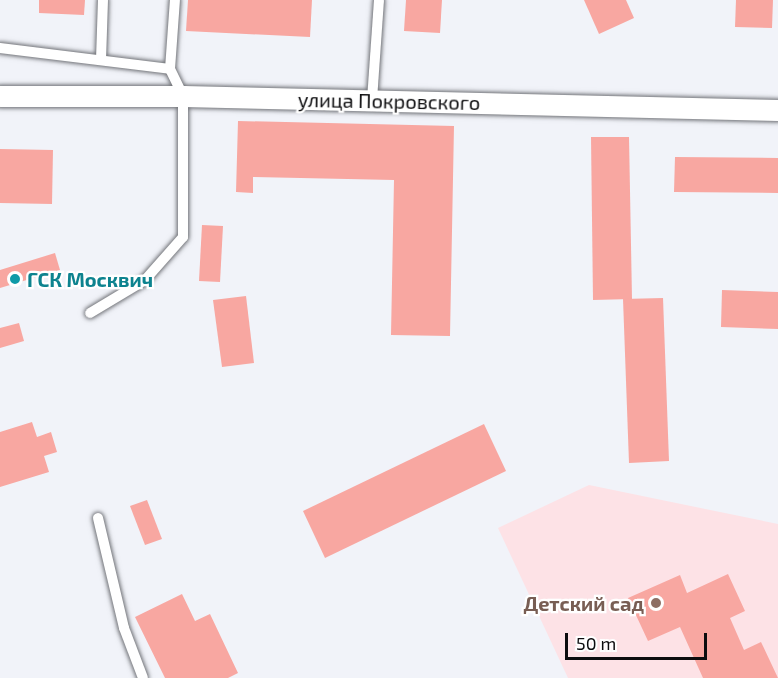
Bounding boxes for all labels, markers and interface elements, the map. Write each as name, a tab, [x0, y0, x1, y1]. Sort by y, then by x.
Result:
street label: улица Покровского	[298, 87, 480, 115]
place label: ГСК Москвич	[27, 267, 153, 291]
marker: ГСК Москвич	[8, 272, 22, 286]
place label: Детский сад	[523, 591, 644, 615]
marker: Детский сад	[649, 596, 663, 610]
scale bar	[568, 621, 710, 659]
text: 50 m	[576, 632, 616, 654]

